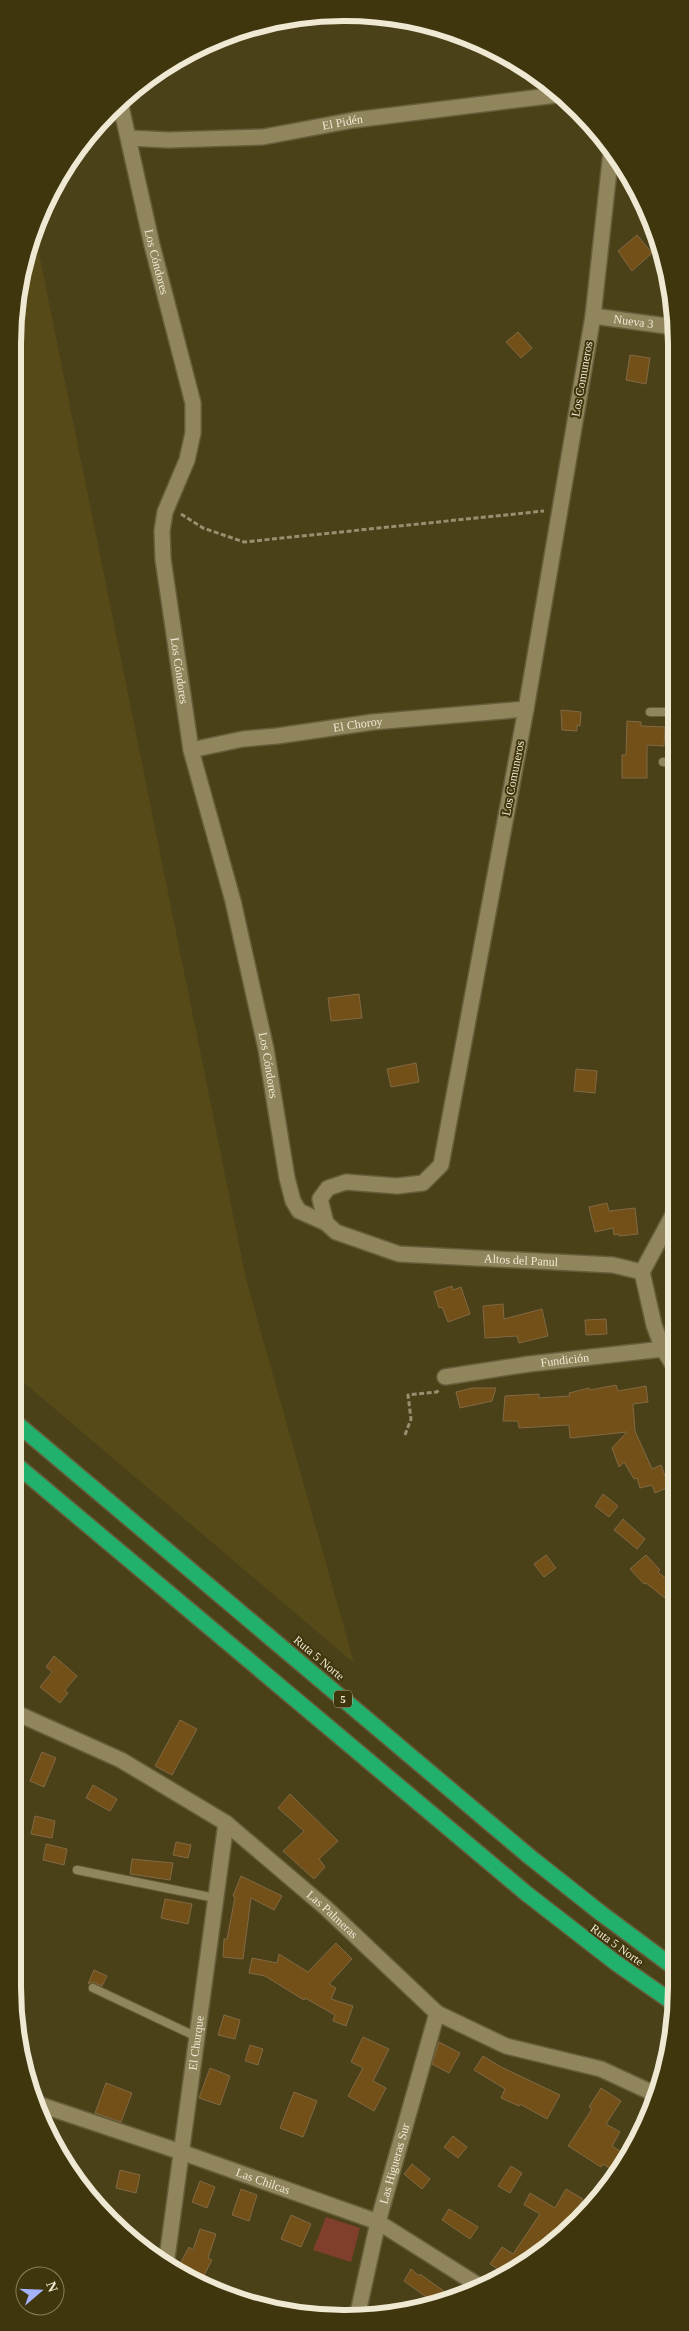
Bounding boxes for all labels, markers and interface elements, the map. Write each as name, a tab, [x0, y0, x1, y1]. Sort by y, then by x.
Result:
street label: El Pidén	[321, 112, 364, 133]
street label: Los Cóndores	[142, 228, 172, 296]
street label: Nueva 3	[613, 312, 655, 331]
street label: Los Comuneros	[568, 340, 596, 418]
street label: Los Cóndores	[168, 636, 191, 705]
street label: El Choroy	[332, 714, 383, 735]
street label: Los Comuneros	[499, 739, 527, 817]
street label: Los Cóndores	[255, 1031, 281, 1100]
street label: Altos del Panul	[484, 1251, 559, 1269]
street label: Fundición	[540, 1350, 590, 1370]
street label: Ruta 5 Norte	[291, 1633, 347, 1683]
road number: 5	[334, 1690, 352, 1708]
street label: Las Palmeras	[304, 1888, 361, 1942]
street label: Ruta 5 Norte	[588, 1921, 646, 1969]
street label: El Churque	[185, 2015, 207, 2071]
street label: Las Higueras Sur	[376, 2122, 413, 2206]
street label: Las Chilcas	[234, 2165, 292, 2197]
north arrow	[15, 2266, 65, 2316]
text: N	[43, 2280, 61, 2294]

